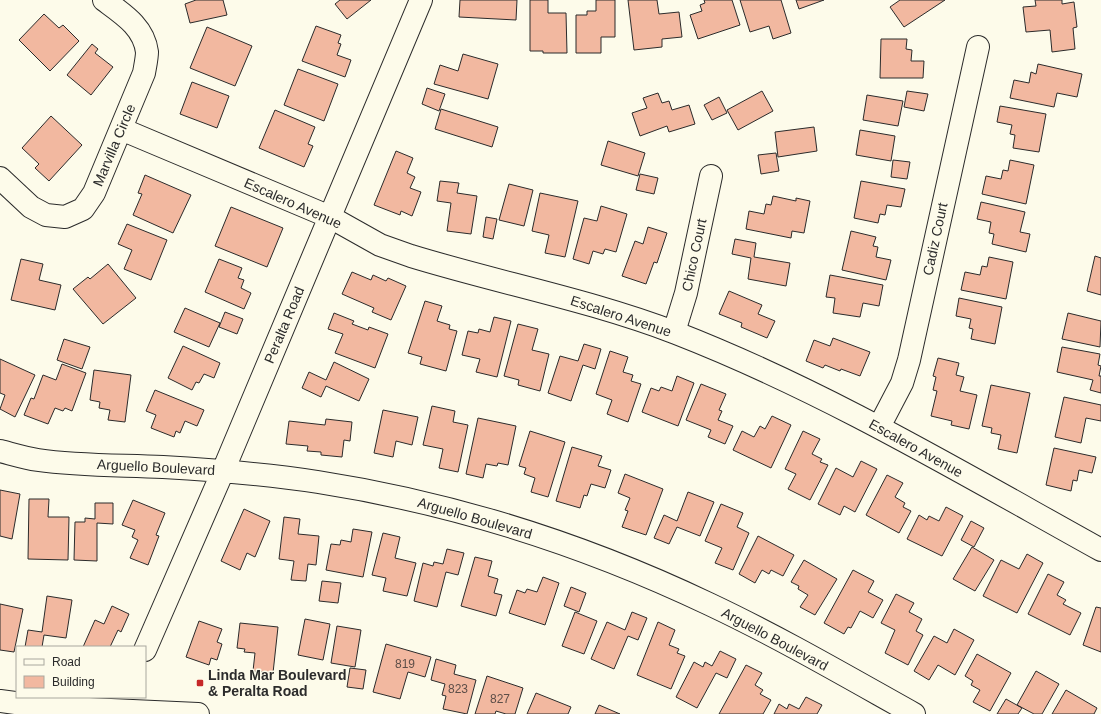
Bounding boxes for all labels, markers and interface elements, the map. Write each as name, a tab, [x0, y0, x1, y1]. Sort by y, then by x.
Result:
street label: Marvilla Circle	[89, 101, 139, 189]
street label: Escalero Avenue	[242, 174, 344, 232]
street label: Cadiz Court	[919, 201, 951, 277]
street label: Chico Court	[678, 217, 710, 293]
street label: Peralta Road	[261, 284, 307, 366]
street label: Escalero Avenue	[569, 292, 674, 340]
street label: Escalero Avenue	[866, 416, 966, 481]
street label: Arguello Boulevard	[97, 456, 215, 478]
street label: Arguello Boulevard	[416, 494, 534, 542]
street label: Arguello Boulevard	[719, 604, 831, 674]
legend	[16, 646, 146, 698]
text: Road	[52, 655, 81, 669]
house number: 819	[395, 657, 415, 671]
place label: Linda Mar Boulevard & Peralta Road	[208, 667, 346, 699]
text: Building	[52, 675, 95, 689]
marker: Linda Mar Boulevard & Peralta Road	[195, 678, 205, 688]
house number: 823	[448, 682, 468, 696]
house number: 827	[490, 692, 510, 706]

